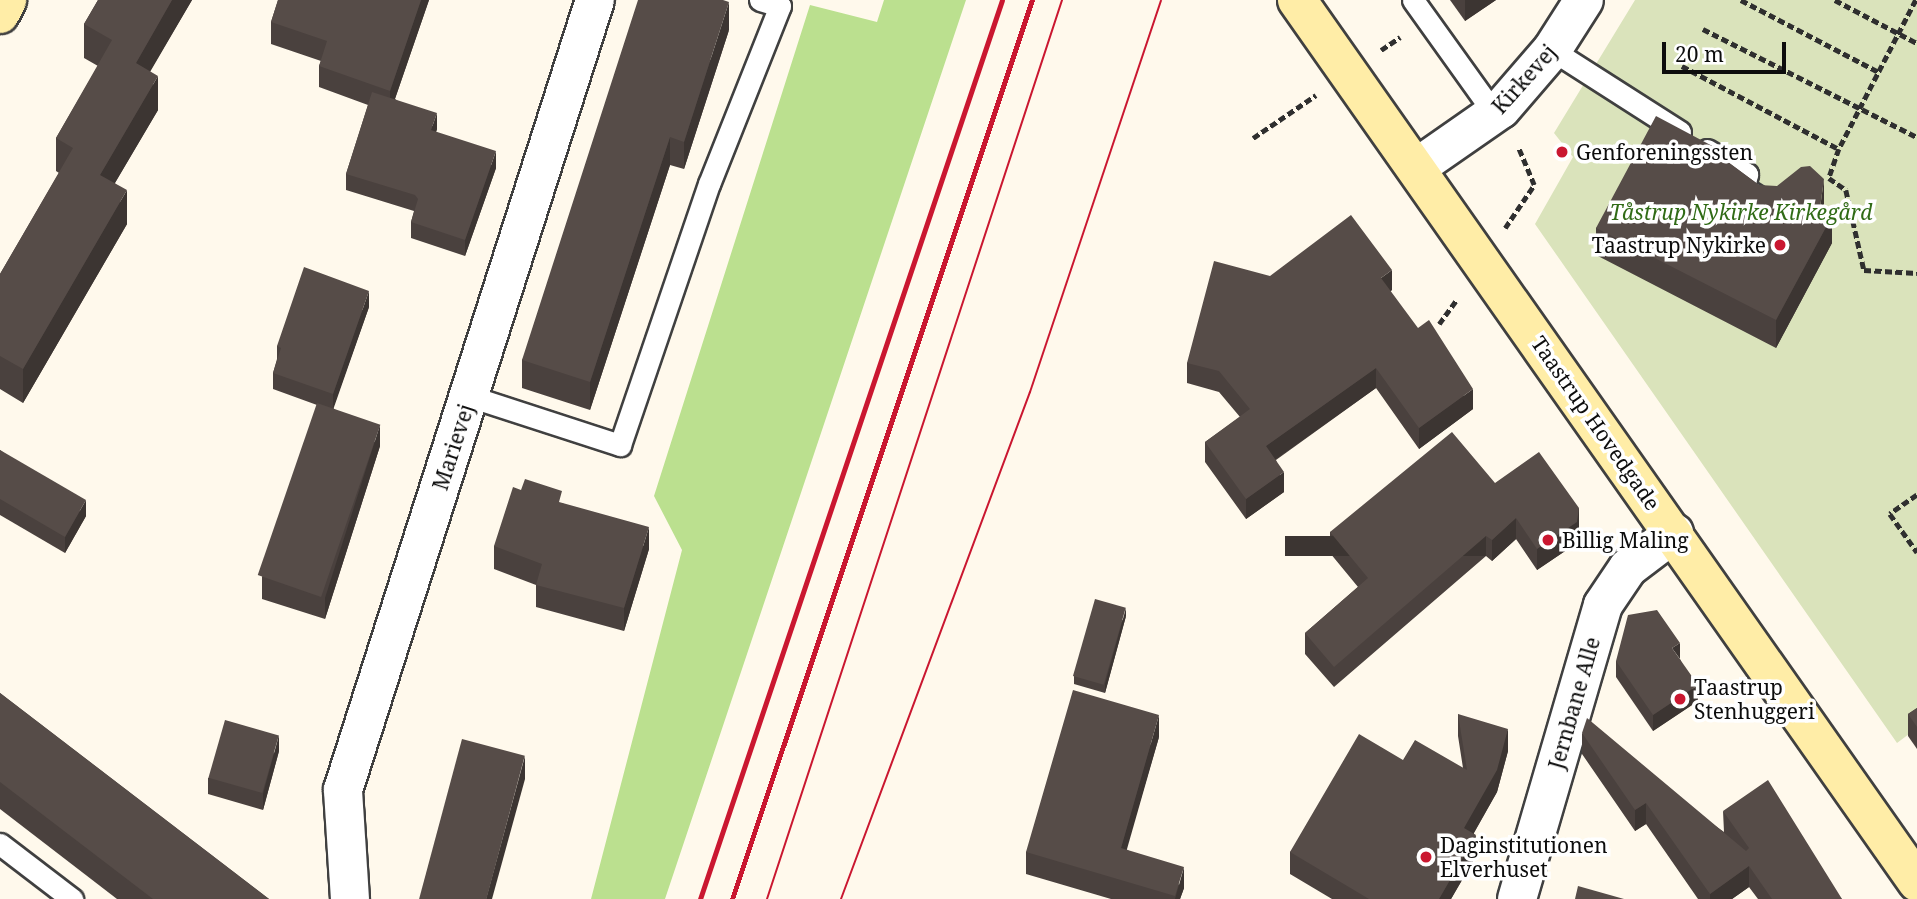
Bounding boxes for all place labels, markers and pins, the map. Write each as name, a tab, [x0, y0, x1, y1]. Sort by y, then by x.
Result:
place label: Genforeningssten	[1576, 139, 1753, 165]
marker: Genforeningssten	[1554, 144, 1570, 160]
place label: Taastrup Nykirke	[1592, 232, 1766, 258]
marker: Taastrup Nykirke	[1772, 237, 1788, 253]
place label: Billig Maling	[1562, 527, 1689, 553]
marker: Billig Maling	[1540, 532, 1556, 548]
place label: Taastrup Stenhuggeri	[1694, 674, 1815, 724]
marker: Taastrup Stenhuggeri	[1672, 691, 1688, 707]
place label: Daginstitutionen Elverhuset	[1440, 832, 1608, 882]
marker: Daginstitutionen Elverhuset	[1418, 849, 1434, 865]

